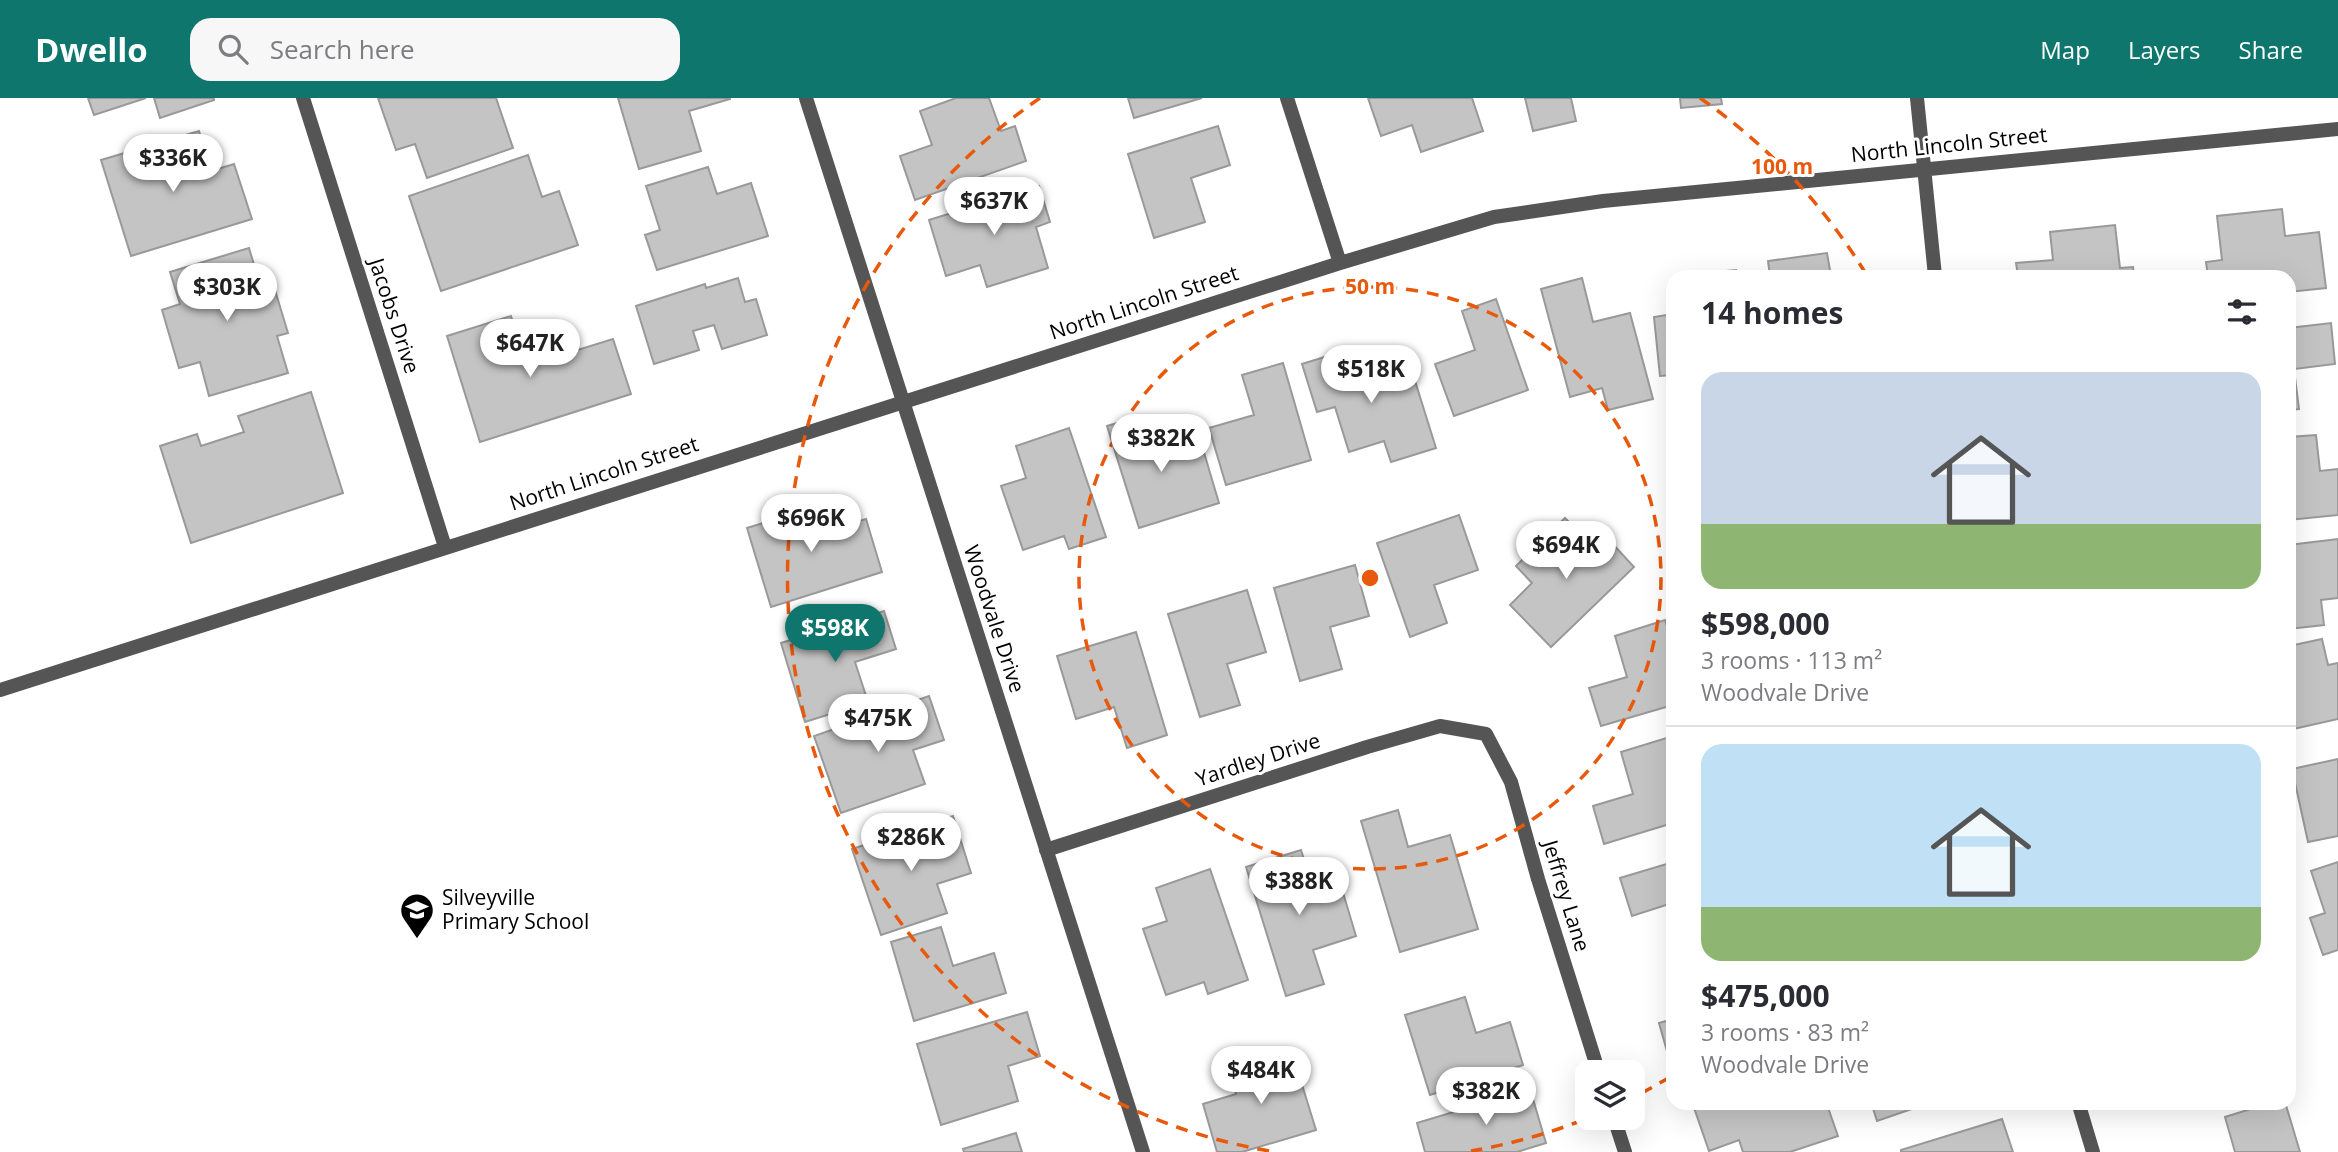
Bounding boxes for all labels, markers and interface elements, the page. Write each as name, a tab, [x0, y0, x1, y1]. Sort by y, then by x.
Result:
search box	[190, 18, 680, 81]
text: Dwello	[35, 27, 148, 72]
icon: search	[214, 30, 252, 68]
text: Search here	[270, 31, 415, 67]
text: Map	[2040, 33, 2090, 66]
text: Layers	[2128, 33, 2201, 66]
text: Share	[2239, 33, 2303, 66]
street label: North Lincoln Street	[1849, 120, 2048, 168]
pin: $336K	[124, 134, 222, 194]
text: $336K	[139, 141, 207, 173]
text: 100 m	[1751, 152, 1813, 180]
pin: $637K	[945, 178, 1043, 237]
text: $637K	[960, 184, 1028, 216]
street label: Jacobs Drive	[363, 253, 427, 377]
street label: North Lincoln Street	[1046, 258, 1242, 346]
pin: $303K	[178, 264, 276, 323]
text: $303K	[193, 270, 261, 302]
text: 50 m	[1345, 272, 1395, 300]
text: 14 homes	[1701, 292, 1844, 333]
icon: filters	[2223, 293, 2261, 331]
pin: $647K	[481, 320, 579, 379]
text: $647K	[496, 326, 564, 358]
pin: $518K	[1322, 345, 1420, 405]
text: $518K	[1337, 352, 1405, 384]
pin: $382K	[1112, 414, 1210, 474]
icon: home	[1918, 417, 2044, 543]
text: $382K	[1127, 421, 1195, 453]
street label: North Lincoln Street	[506, 429, 702, 517]
pin: $696K	[762, 494, 860, 554]
text: $696K	[777, 501, 845, 533]
pin: $694K	[1517, 522, 1615, 581]
text: $694K	[1532, 528, 1600, 560]
street label: Woodvale Drive	[958, 541, 1032, 696]
centre of rings	[1358, 566, 1382, 590]
text: $598,000	[1701, 603, 1830, 644]
pin: $598K	[786, 604, 884, 664]
text: $598K	[801, 611, 869, 643]
text: 3 rooms · 113 m²	[1701, 644, 1882, 676]
text: Woodvale Drive	[1701, 676, 1869, 708]
pin: $475K	[829, 694, 927, 754]
text: $475K	[844, 701, 912, 733]
street label: Yardley Drive	[1192, 726, 1324, 792]
icon: home	[1918, 789, 2044, 915]
pin: $286K	[862, 814, 960, 873]
text: $286K	[877, 820, 945, 852]
street label: Jeffrey Lane	[1536, 835, 1597, 955]
pin: $388K	[1250, 858, 1348, 917]
text: $388K	[1265, 864, 1333, 896]
place label: Silveyville Primary School	[442, 883, 589, 935]
school or university icon: Silveyville Primary School	[398, 891, 436, 940]
text: $475,000	[1701, 975, 1830, 1016]
text: 3 rooms · 83 m²	[1701, 1016, 1869, 1048]
pin: $484K	[1212, 1046, 1310, 1106]
text: Woodvale Drive	[1701, 1048, 1869, 1080]
text: $484K	[1227, 1053, 1295, 1085]
map controls	[1575, 1060, 1645, 1130]
button: layers	[1575, 1060, 1645, 1130]
pin: $382K	[1437, 1068, 1535, 1127]
text: $382K	[1452, 1074, 1520, 1106]

